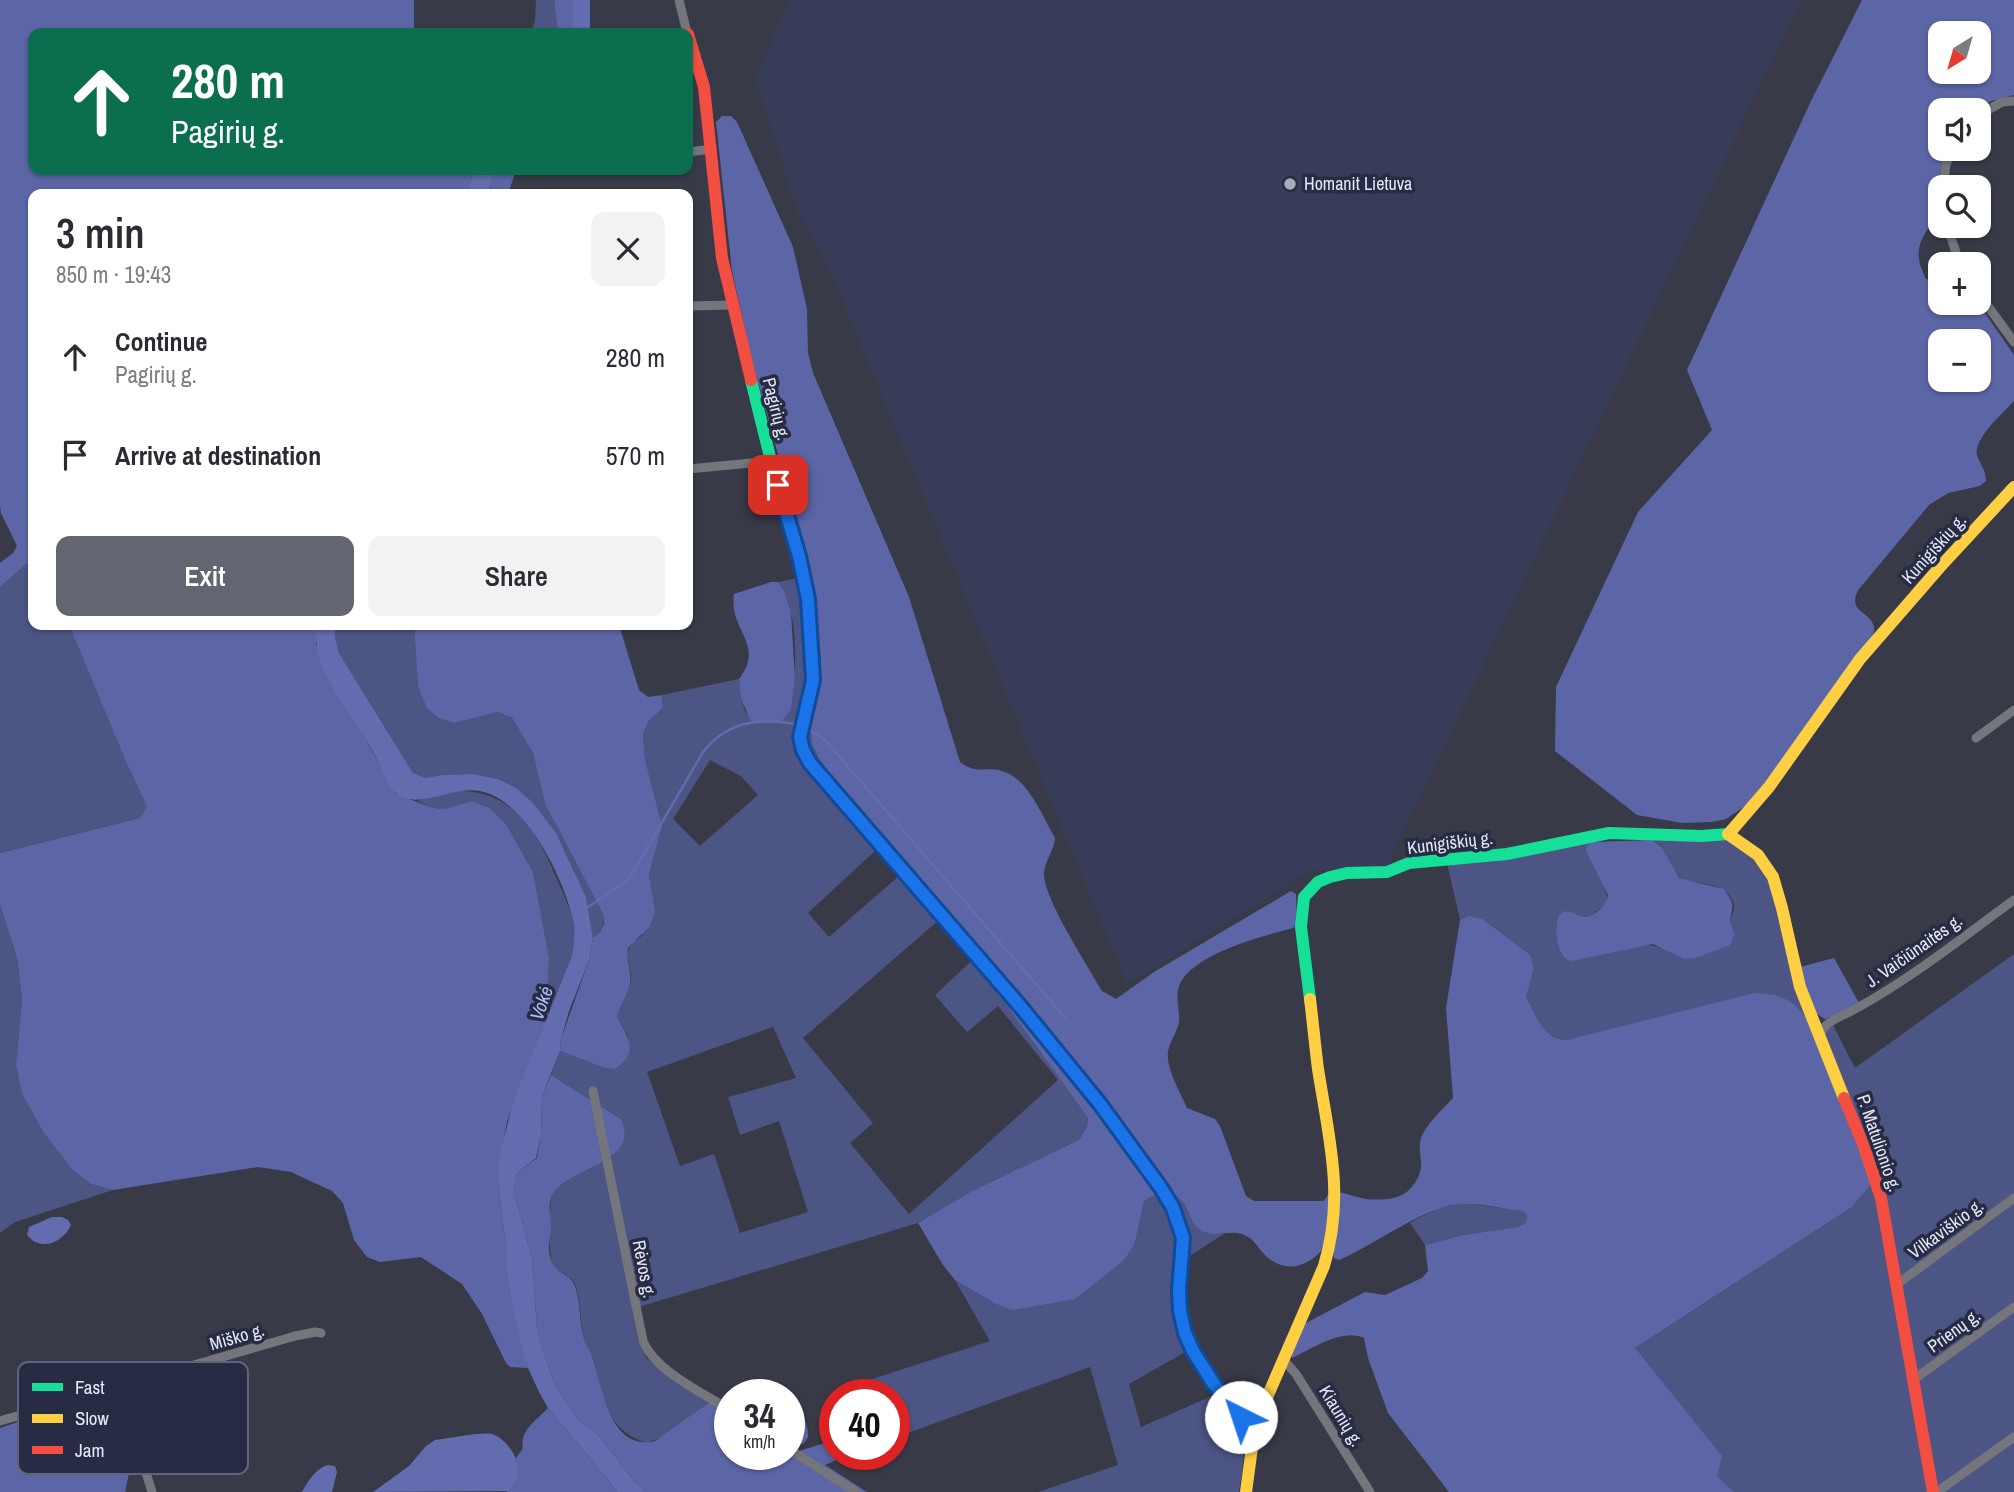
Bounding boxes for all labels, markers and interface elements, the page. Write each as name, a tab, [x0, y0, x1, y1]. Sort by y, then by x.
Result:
north arrow	[1928, 21, 1992, 84]
map controls	[1928, 21, 1991, 392]
text: 280 m	[171, 47, 285, 113]
icon: ahead	[56, 56, 147, 147]
button: sound	[1928, 98, 1991, 161]
text: Pagirių g.	[171, 110, 285, 153]
place label: Homanit Lietuva	[1304, 171, 1412, 196]
button: search	[1928, 175, 1991, 238]
marker: Homanit Lietuva	[1282, 176, 1298, 192]
text: 3 min	[56, 205, 145, 261]
button: close	[591, 212, 665, 286]
button: +	[1928, 252, 1991, 315]
text: 850 m · 19:43	[56, 259, 171, 290]
text: Continue	[115, 324, 207, 359]
button: −	[1928, 329, 1991, 392]
icon: ahead	[56, 338, 94, 376]
text: 280 m	[606, 340, 665, 375]
text: Pagirių g.	[115, 359, 197, 390]
street label: Pagirių g.	[757, 375, 796, 443]
icon: arrive	[56, 436, 94, 474]
text: Arrive at destination	[115, 438, 321, 473]
text: 570 m	[606, 438, 665, 473]
pin	[748, 455, 808, 515]
icon: arrive	[759, 466, 797, 504]
street label: Kunigiškių g.	[1896, 508, 1972, 589]
button: Exit	[56, 536, 354, 616]
button: Share	[368, 536, 665, 616]
street label: Kunigiškių g.	[1406, 825, 1494, 860]
street label: J. Vaičiūnaitės g.	[1860, 908, 1967, 993]
water label: Vokė	[523, 982, 559, 1024]
street label: P. Matulionio g.	[1851, 1091, 1908, 1195]
street label: Vilkaviškio g.	[1903, 1193, 1988, 1264]
street label: Rėvos g.	[627, 1238, 662, 1300]
street label: Prienų g.	[1922, 1303, 1985, 1358]
street label: Miško g.	[207, 1317, 267, 1356]
legend	[18, 1362, 248, 1474]
text: Fast	[75, 1374, 105, 1400]
speed limit sign: 40	[819, 1379, 910, 1470]
position arrow	[1204, 1380, 1278, 1454]
street label: Kiaunių g.	[1313, 1380, 1369, 1451]
text: 34	[744, 1392, 775, 1439]
text: Slow	[75, 1405, 110, 1431]
text: km/h	[744, 1429, 776, 1454]
text: Jam	[75, 1437, 104, 1463]

